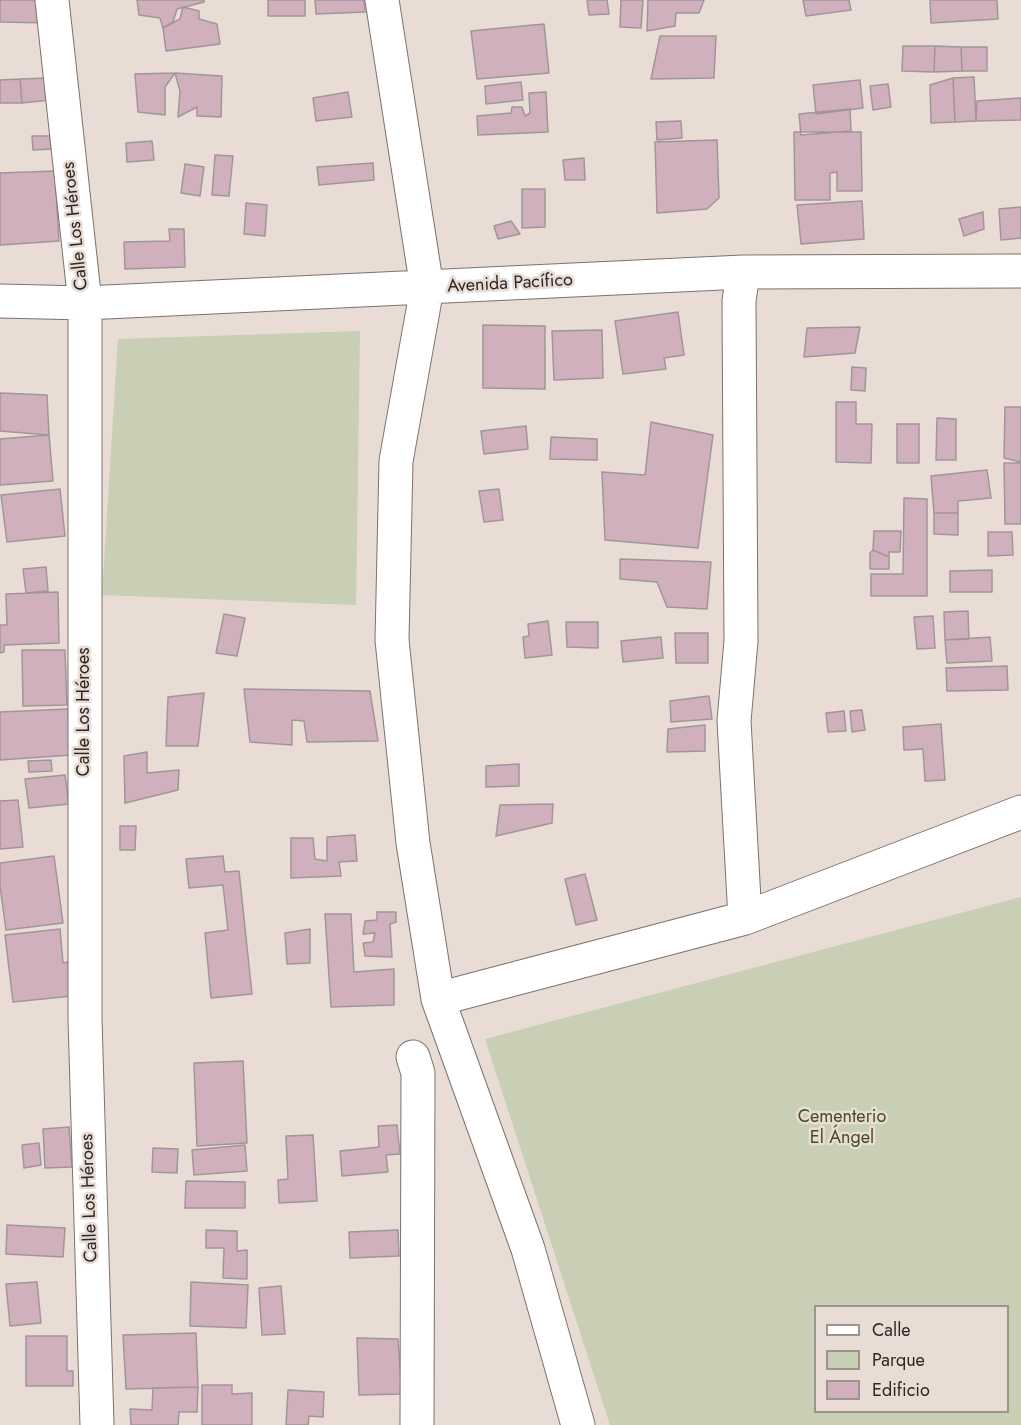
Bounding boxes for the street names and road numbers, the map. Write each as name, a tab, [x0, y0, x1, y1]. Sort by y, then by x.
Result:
street label: Calle Los Héroes	[59, 161, 93, 291]
street label: Avenida Pacífico	[447, 270, 573, 298]
street label: Calle Los Héroes	[74, 648, 96, 776]
street label: Calle Los Héroes	[77, 1133, 103, 1263]

